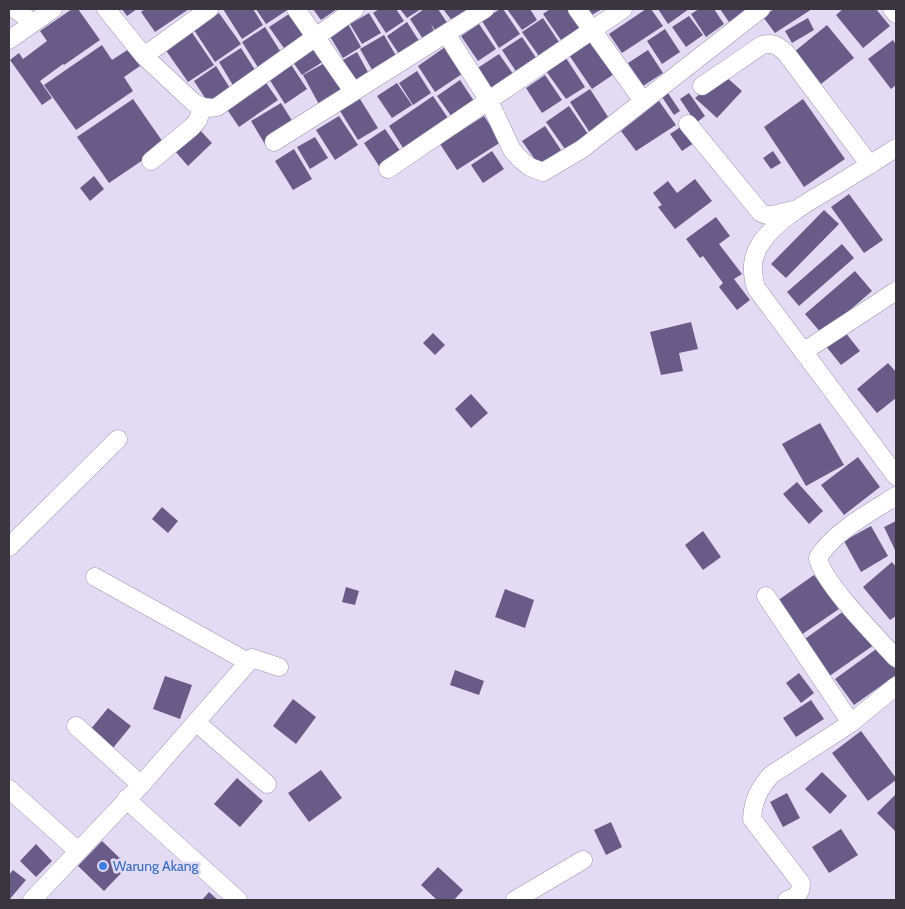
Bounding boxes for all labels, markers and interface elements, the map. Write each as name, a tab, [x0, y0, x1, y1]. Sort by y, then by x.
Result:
place label: Warung Akang	[113, 857, 199, 875]
marker: Warung Akang	[97, 860, 109, 872]

